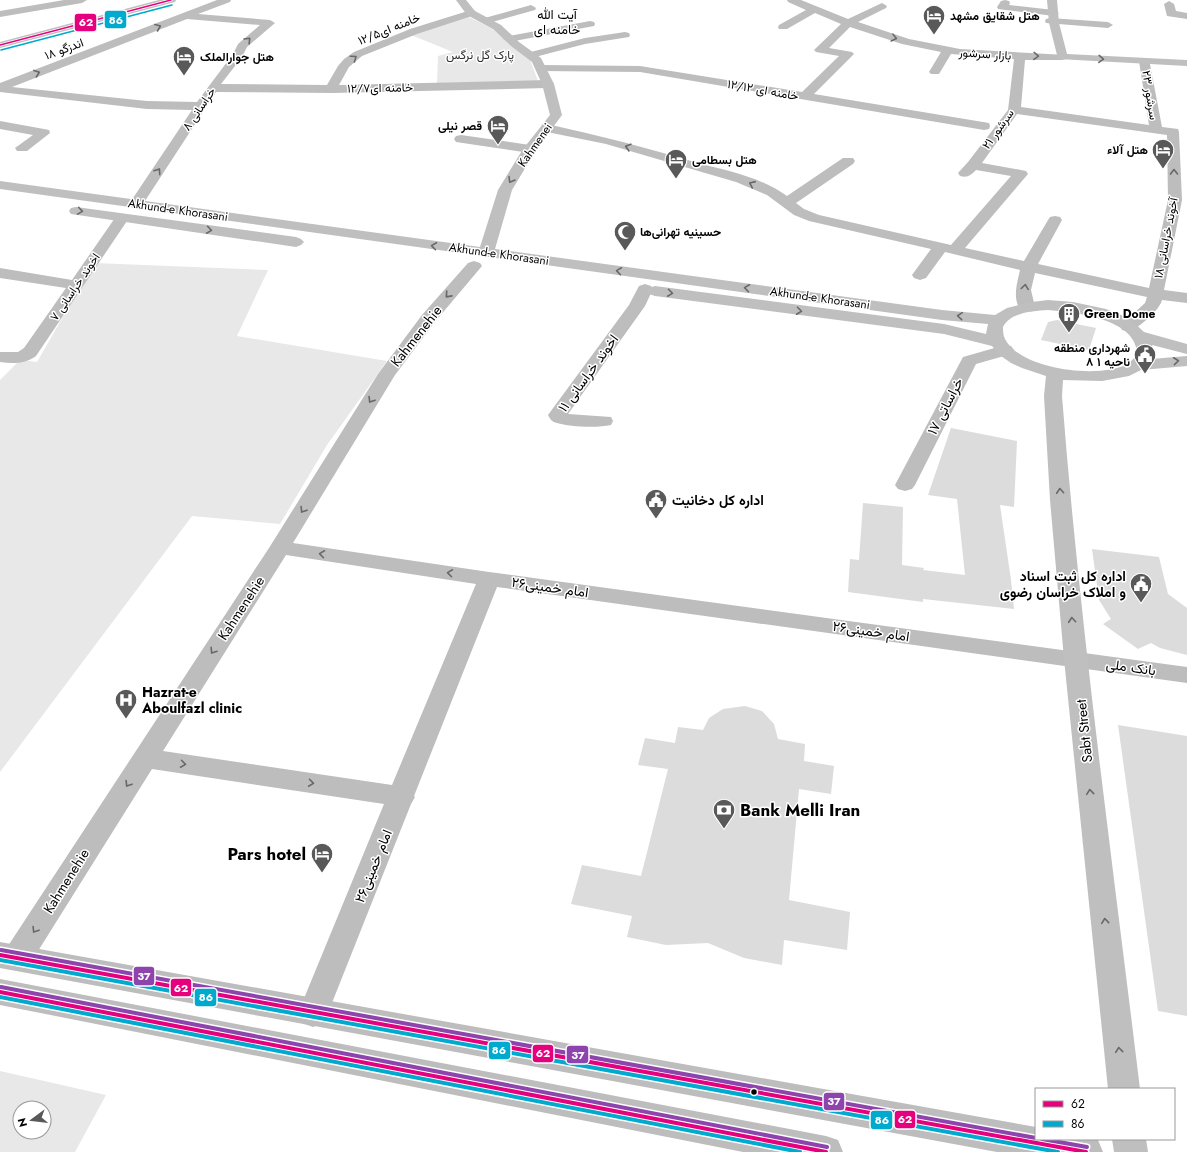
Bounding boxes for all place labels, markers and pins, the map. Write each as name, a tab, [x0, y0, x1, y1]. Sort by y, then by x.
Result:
hotel icon: هتل شقایق مشهد	[921, 3, 947, 36]
place label: هتل شقایق مشهد	[950, 7, 1040, 25]
hotel icon: هتل جوارالملک	[171, 44, 197, 77]
place label: هتل جوارالملک	[200, 48, 274, 66]
hotel icon: قصر نیلی	[485, 113, 511, 146]
place label: قصر نیلی	[438, 117, 482, 135]
hotel icon: هتل آلاء	[1150, 137, 1176, 170]
place label: هتل آلاء	[1107, 141, 1148, 159]
hotel icon: هتل بسطامی	[663, 147, 689, 180]
place label: هتل بسطامی	[692, 151, 757, 169]
mosque icon: حسینیه تهرانی‌ها	[612, 219, 638, 252]
place label: حسینیه تهرانی‌ها	[640, 223, 721, 241]
building icon: Green Dome	[1056, 301, 1082, 334]
place label: Green Dome	[1084, 305, 1155, 323]
place label: شهرداری منطقه ۸ ناحیه ۱	[1054, 339, 1130, 371]
public building icon: شهرداری منطقه ۸ ناحیه ۱	[1132, 342, 1158, 375]
public building icon: اداره کل دخانیت	[643, 487, 669, 520]
place label: اداره کل دخانیت	[672, 490, 764, 510]
place label: اداره کل ثبت اسناد و املاک خراسان رضوی	[1000, 566, 1126, 602]
public building icon: اداره کل ثبت اسناد و املاک خراسان رضوی	[1128, 571, 1154, 604]
place label: Hazrat-e Aboulfazl clinic	[141, 682, 242, 718]
hospital icon: Hazrat-e Aboulfazl clinic	[113, 687, 139, 720]
bank icon: Bank Melli Iran	[711, 797, 737, 830]
place label: Bank Melli Iran	[740, 798, 860, 822]
hotel icon: Pars hotel	[309, 841, 335, 874]
place label: Pars hotel	[227, 842, 306, 866]
unlabelled marker	[749, 1087, 759, 1097]

